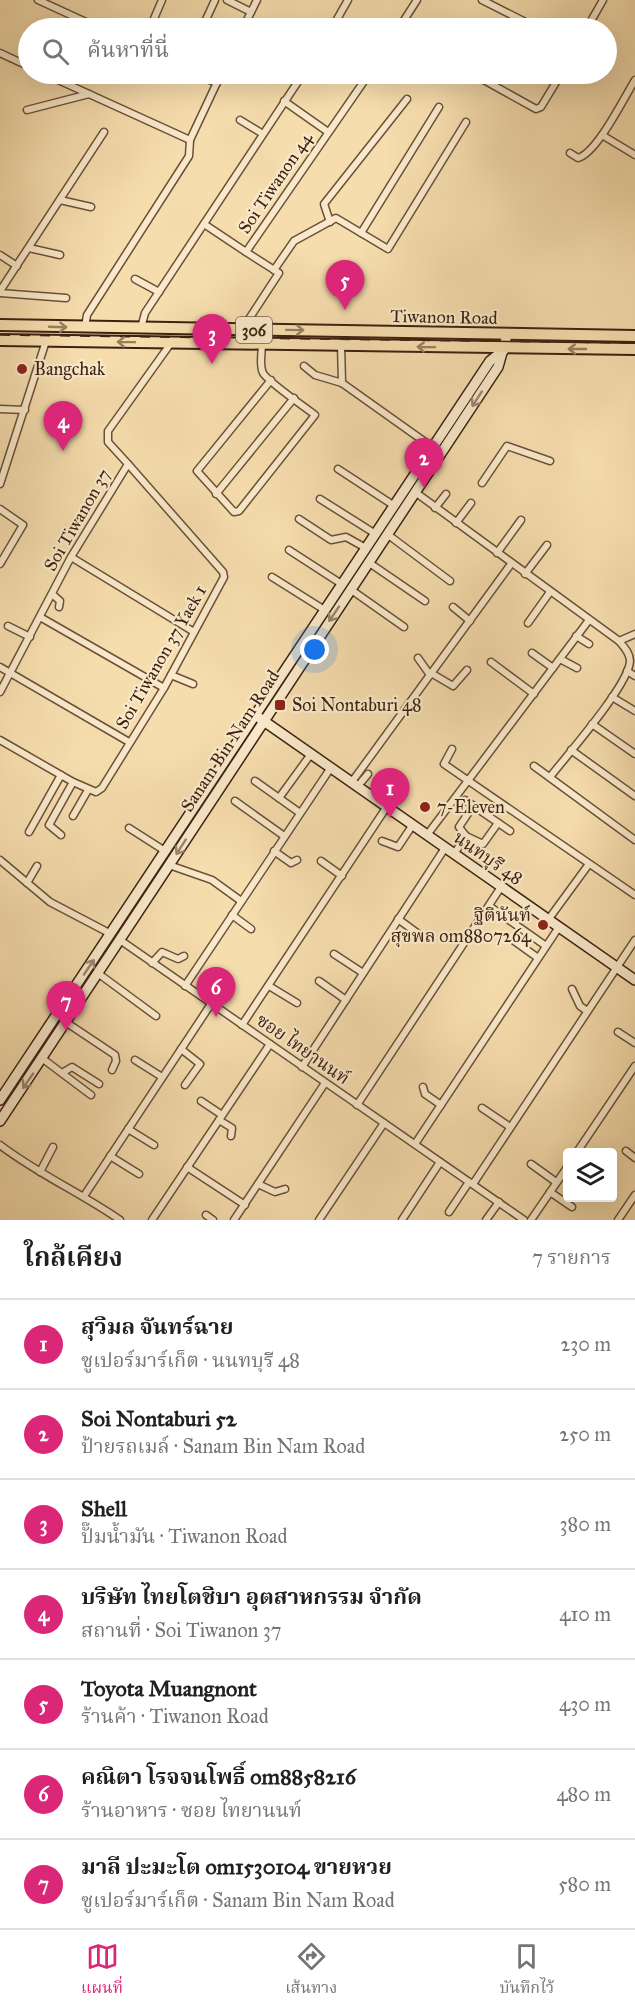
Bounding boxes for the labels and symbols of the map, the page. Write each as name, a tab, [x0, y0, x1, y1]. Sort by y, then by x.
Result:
street label: Soi Tiwanon 44	[233, 127, 318, 238]
pin: 5	[326, 260, 364, 310]
street label: Tiwanon Road	[390, 305, 498, 329]
pin: 3	[192, 314, 232, 364]
road number: 306	[236, 317, 272, 343]
one-way arrow	[48, 321, 68, 333]
one-way arrow	[285, 324, 305, 336]
one-way arrow	[117, 336, 137, 347]
one-way arrow	[417, 341, 437, 353]
one-way arrow	[567, 343, 587, 355]
place label: Bangchak	[34, 358, 106, 381]
marker: Bangchak	[15, 362, 29, 376]
one-way arrow	[471, 390, 483, 407]
pin: 4	[44, 402, 82, 451]
pin: 2	[404, 438, 444, 488]
street label: Soi Tiwanon 37	[39, 465, 115, 575]
street label: Soi Tiwanon 37 Yaek 1	[111, 581, 211, 733]
one-way arrow	[328, 605, 340, 622]
your location	[300, 635, 329, 664]
street label: Sanam Bin Nam Road	[176, 666, 284, 816]
place label: Soi Nontaburi 48	[292, 694, 422, 716]
marker: Soi Nontaburi 48	[273, 698, 287, 712]
pin: 1	[370, 768, 410, 818]
place label: 7-Eleven	[437, 796, 505, 818]
marker: 7-Eleven	[418, 800, 432, 814]
street label: นนทบุรี 48	[449, 826, 527, 891]
one-way arrow	[174, 838, 186, 855]
place label: ฐิตินันท์ สุขพล om8807264	[391, 904, 532, 948]
marker: ฐิตินันท์ สุขพล om8807264	[536, 918, 550, 932]
one-way arrow	[83, 959, 95, 976]
pin: 6	[196, 968, 236, 1017]
pin: 7	[46, 982, 86, 1031]
street label: ซอย ไทยานนท์	[252, 1008, 355, 1089]
one-way arrow	[22, 1072, 34, 1088]

